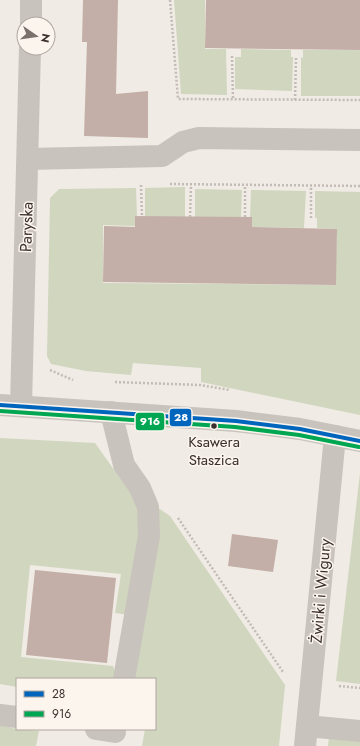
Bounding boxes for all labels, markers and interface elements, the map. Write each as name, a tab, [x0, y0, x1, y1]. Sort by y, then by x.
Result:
north arrow	[16, 16, 56, 56]
text: N	[37, 32, 55, 44]
street label: Paryska	[14, 202, 39, 252]
line badge: 28	[169, 408, 192, 427]
text: 28	[174, 409, 188, 425]
line badge: 916	[135, 412, 165, 431]
text: 916	[140, 413, 160, 429]
marker: Ksawera Staszica	[209, 421, 219, 431]
place label: Ksawera Staszica	[188, 431, 240, 471]
street label: Żwirki i Wigury	[304, 537, 337, 644]
legend	[16, 678, 156, 730]
text: 28	[52, 685, 65, 703]
text: 916	[52, 705, 71, 723]

